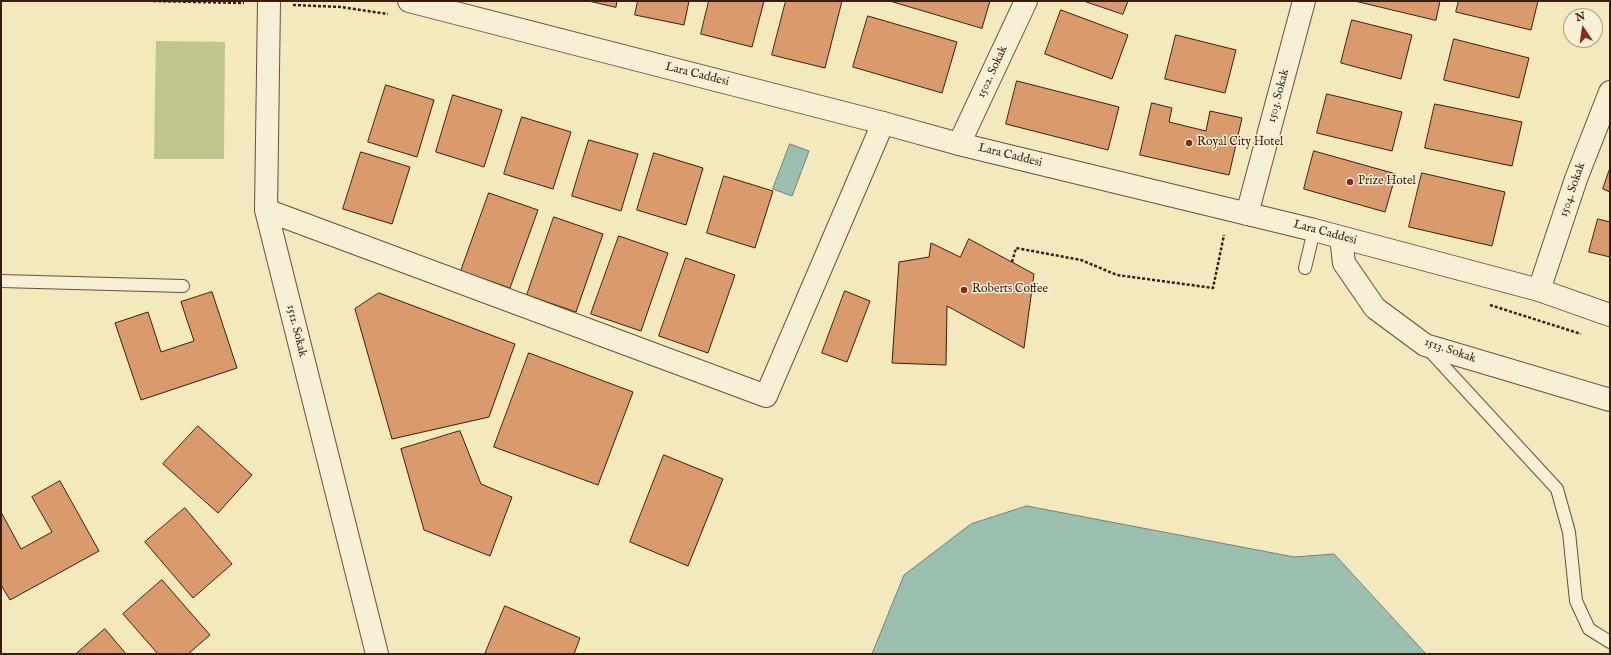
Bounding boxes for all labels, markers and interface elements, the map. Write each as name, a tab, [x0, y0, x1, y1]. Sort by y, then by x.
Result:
north arrow	[1563, 8, 1603, 48]
text: N	[1574, 9, 1587, 25]
street label: 1502. Sokak	[975, 44, 1011, 100]
street label: Lara Caddesi	[664, 60, 730, 90]
street label: 1503. Sokak	[1265, 68, 1293, 124]
place label: Royal City Hotel	[1197, 136, 1283, 150]
marker: Royal City Hotel	[1184, 138, 1194, 148]
street label: Lara Caddesi	[977, 141, 1043, 171]
street label: 1504. Sokak	[1557, 161, 1589, 219]
place label: Prize Hotel	[1358, 175, 1416, 189]
marker: Prize Hotel	[1345, 177, 1355, 187]
street label: Lara Caddesi	[1292, 218, 1358, 248]
place label: Roberts Coffee	[972, 283, 1048, 297]
marker: Roberts Coffee	[959, 285, 969, 295]
street label: 1511. Sokak	[283, 303, 309, 359]
street label: 1513. Sokak	[1422, 335, 1478, 367]

